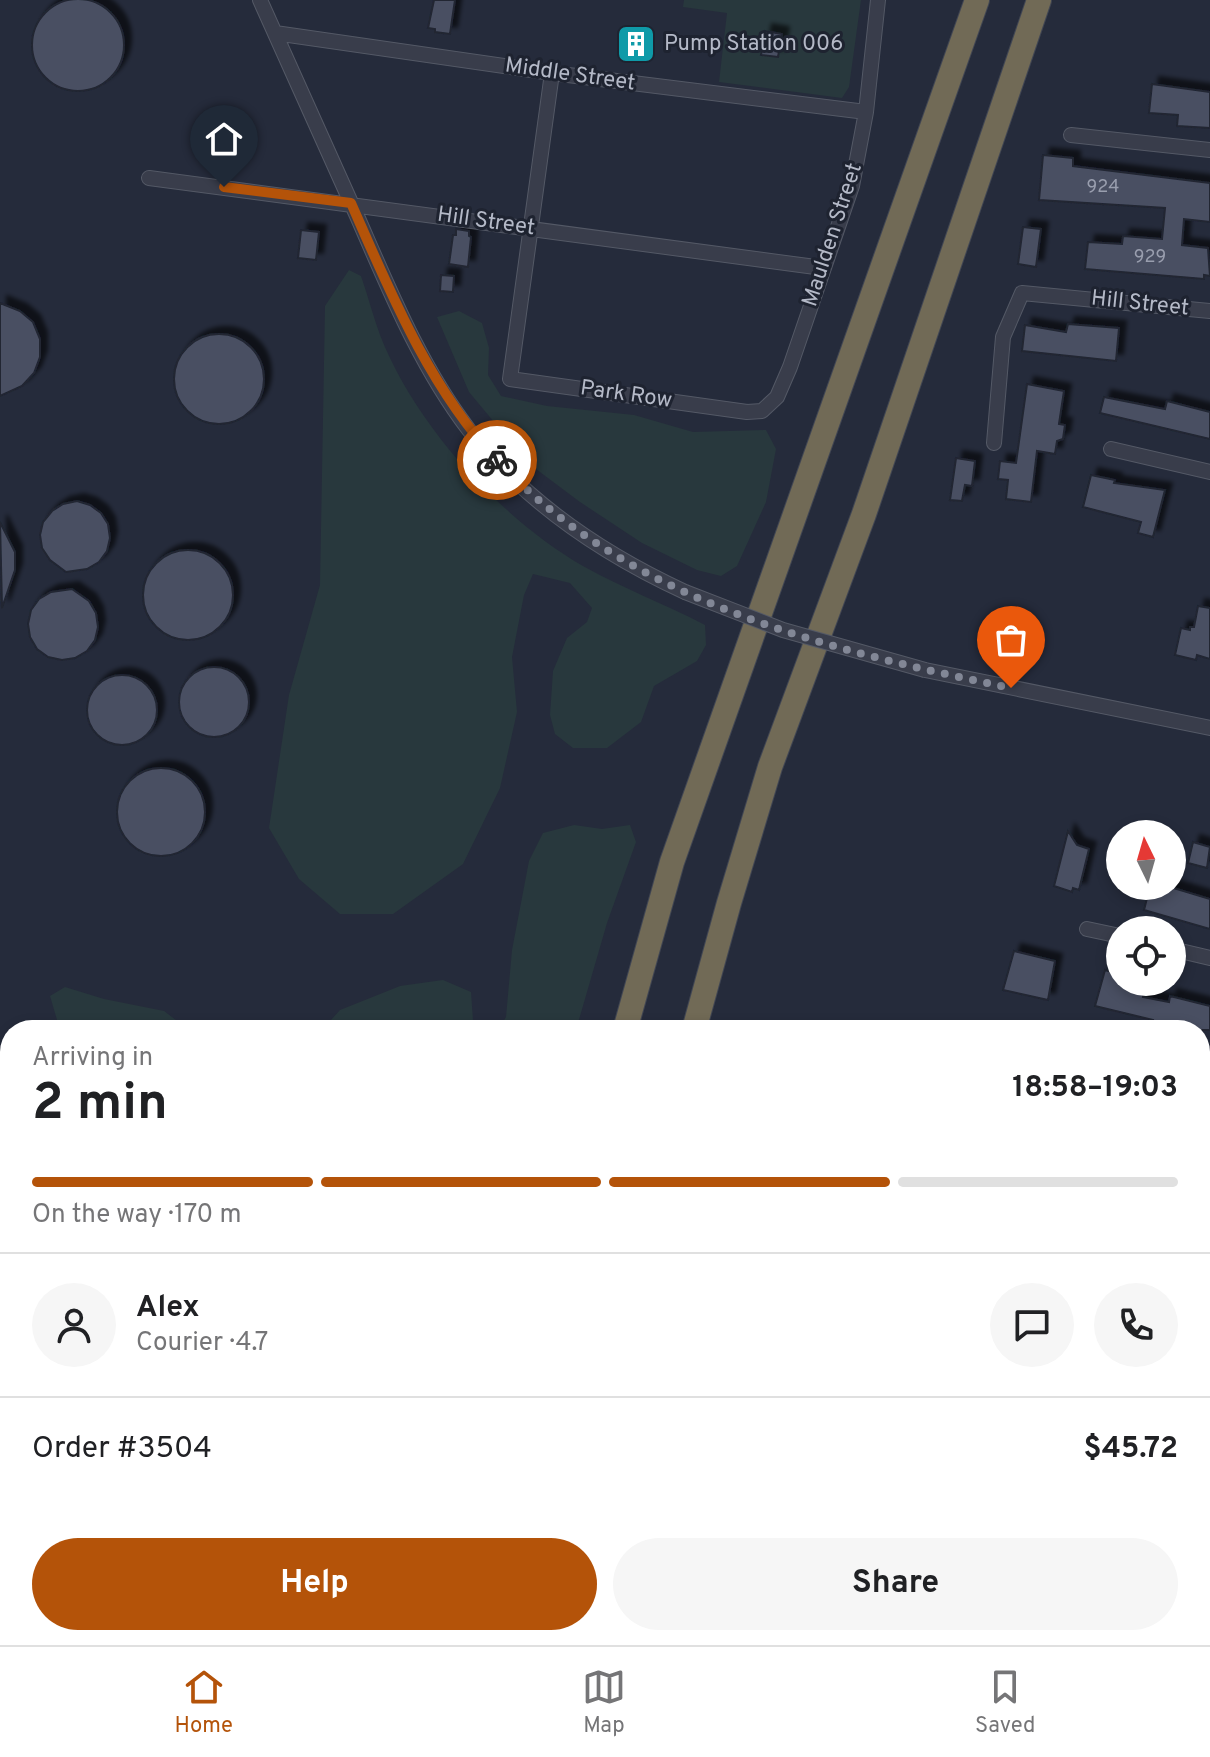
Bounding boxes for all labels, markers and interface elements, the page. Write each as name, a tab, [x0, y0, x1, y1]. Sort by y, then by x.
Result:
building icon: Pump Station 006	[615, 23, 657, 65]
place label: Pump Station 006	[664, 31, 843, 58]
street label: Middle Street	[503, 52, 637, 98]
pin	[190, 105, 258, 187]
icon: home	[202, 117, 246, 161]
street label: Maulden Street	[797, 160, 869, 310]
house number: 924	[1087, 176, 1119, 199]
street label: Hill Street	[435, 202, 537, 242]
house number: 929	[1134, 246, 1166, 269]
street label: Hill Street	[1090, 285, 1190, 323]
street label: Park Row	[578, 375, 674, 415]
courier	[457, 420, 537, 500]
icon: bike	[475, 438, 519, 482]
pin	[977, 606, 1045, 688]
icon: bag	[989, 618, 1033, 662]
north arrow	[1106, 820, 1186, 900]
map controls	[1106, 820, 1186, 996]
button: locate	[1106, 916, 1186, 996]
text: Arriving in	[32, 1042, 153, 1075]
text: 18:58–19:03	[1012, 1070, 1178, 1107]
text: 2 min	[32, 1072, 168, 1138]
text: On the way · 170 m	[32, 1199, 241, 1232]
button: person	[32, 1283, 116, 1367]
button: chat	[990, 1283, 1074, 1367]
button: phone	[1094, 1283, 1178, 1367]
text: Alex	[136, 1290, 200, 1327]
text: Courier · 4.7	[136, 1327, 268, 1360]
text: Order #3504	[32, 1431, 212, 1468]
text: $45.72	[1084, 1431, 1178, 1468]
button: Help	[32, 1538, 597, 1630]
button: Share	[613, 1538, 1178, 1630]
tab: Home	[175, 1665, 233, 1740]
tab: Map	[582, 1665, 626, 1740]
tab: Saved	[975, 1665, 1035, 1740]

